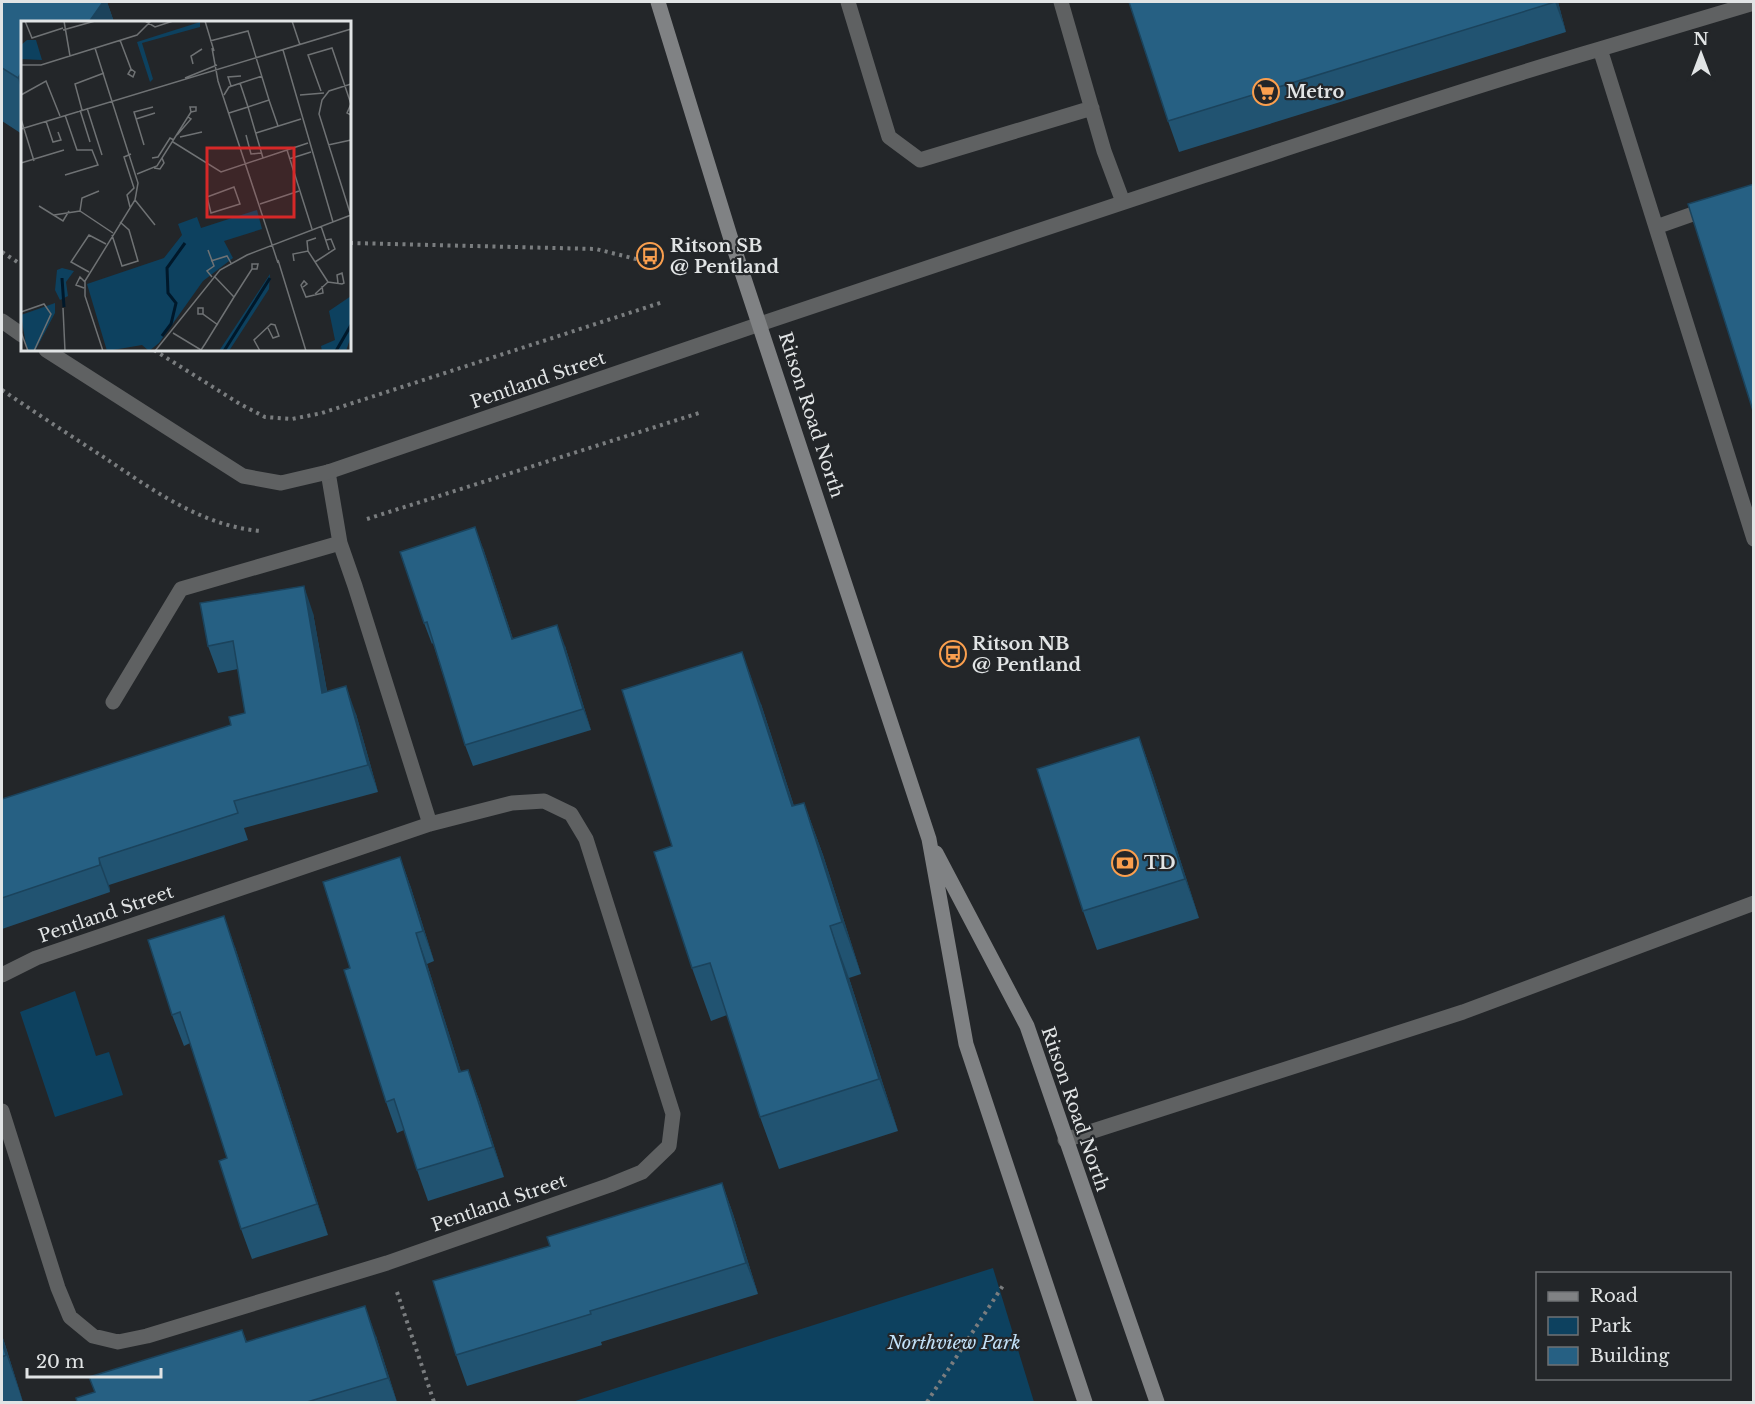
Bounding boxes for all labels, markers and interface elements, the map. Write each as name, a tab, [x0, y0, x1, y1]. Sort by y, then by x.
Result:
inset map	[21, 21, 351, 351]
north arrow	[1671, 24, 1731, 84]
text: N	[1693, 29, 1709, 49]
supermarket icon: Metro	[1251, 77, 1281, 107]
place label: Metro	[1286, 81, 1344, 103]
place label: Ritson SB @ Pentland	[670, 235, 780, 278]
bus stop icon: Ritson SB @ Pentland	[635, 241, 665, 271]
street label: Ritson Road North	[774, 329, 848, 501]
street label: Pentland Street	[468, 347, 608, 413]
place label: Ritson NB @ Pentland	[972, 633, 1082, 676]
bus stop icon: Ritson NB @ Pentland	[938, 639, 968, 669]
bank icon: TD	[1110, 848, 1140, 878]
place label: TD	[1144, 852, 1175, 874]
street label: Pentland Street	[36, 881, 176, 947]
street label: Ritson Road North	[1036, 1024, 1114, 1194]
street label: Pentland Street	[429, 1170, 569, 1236]
legend	[1536, 1272, 1731, 1380]
text: Road	[1590, 1285, 1638, 1307]
text: Park	[1590, 1315, 1632, 1337]
park label: Northview Park	[886, 1332, 1021, 1354]
scale bar	[27, 1341, 160, 1379]
text: Building	[1590, 1345, 1669, 1367]
text: 20 m	[36, 1351, 84, 1373]

